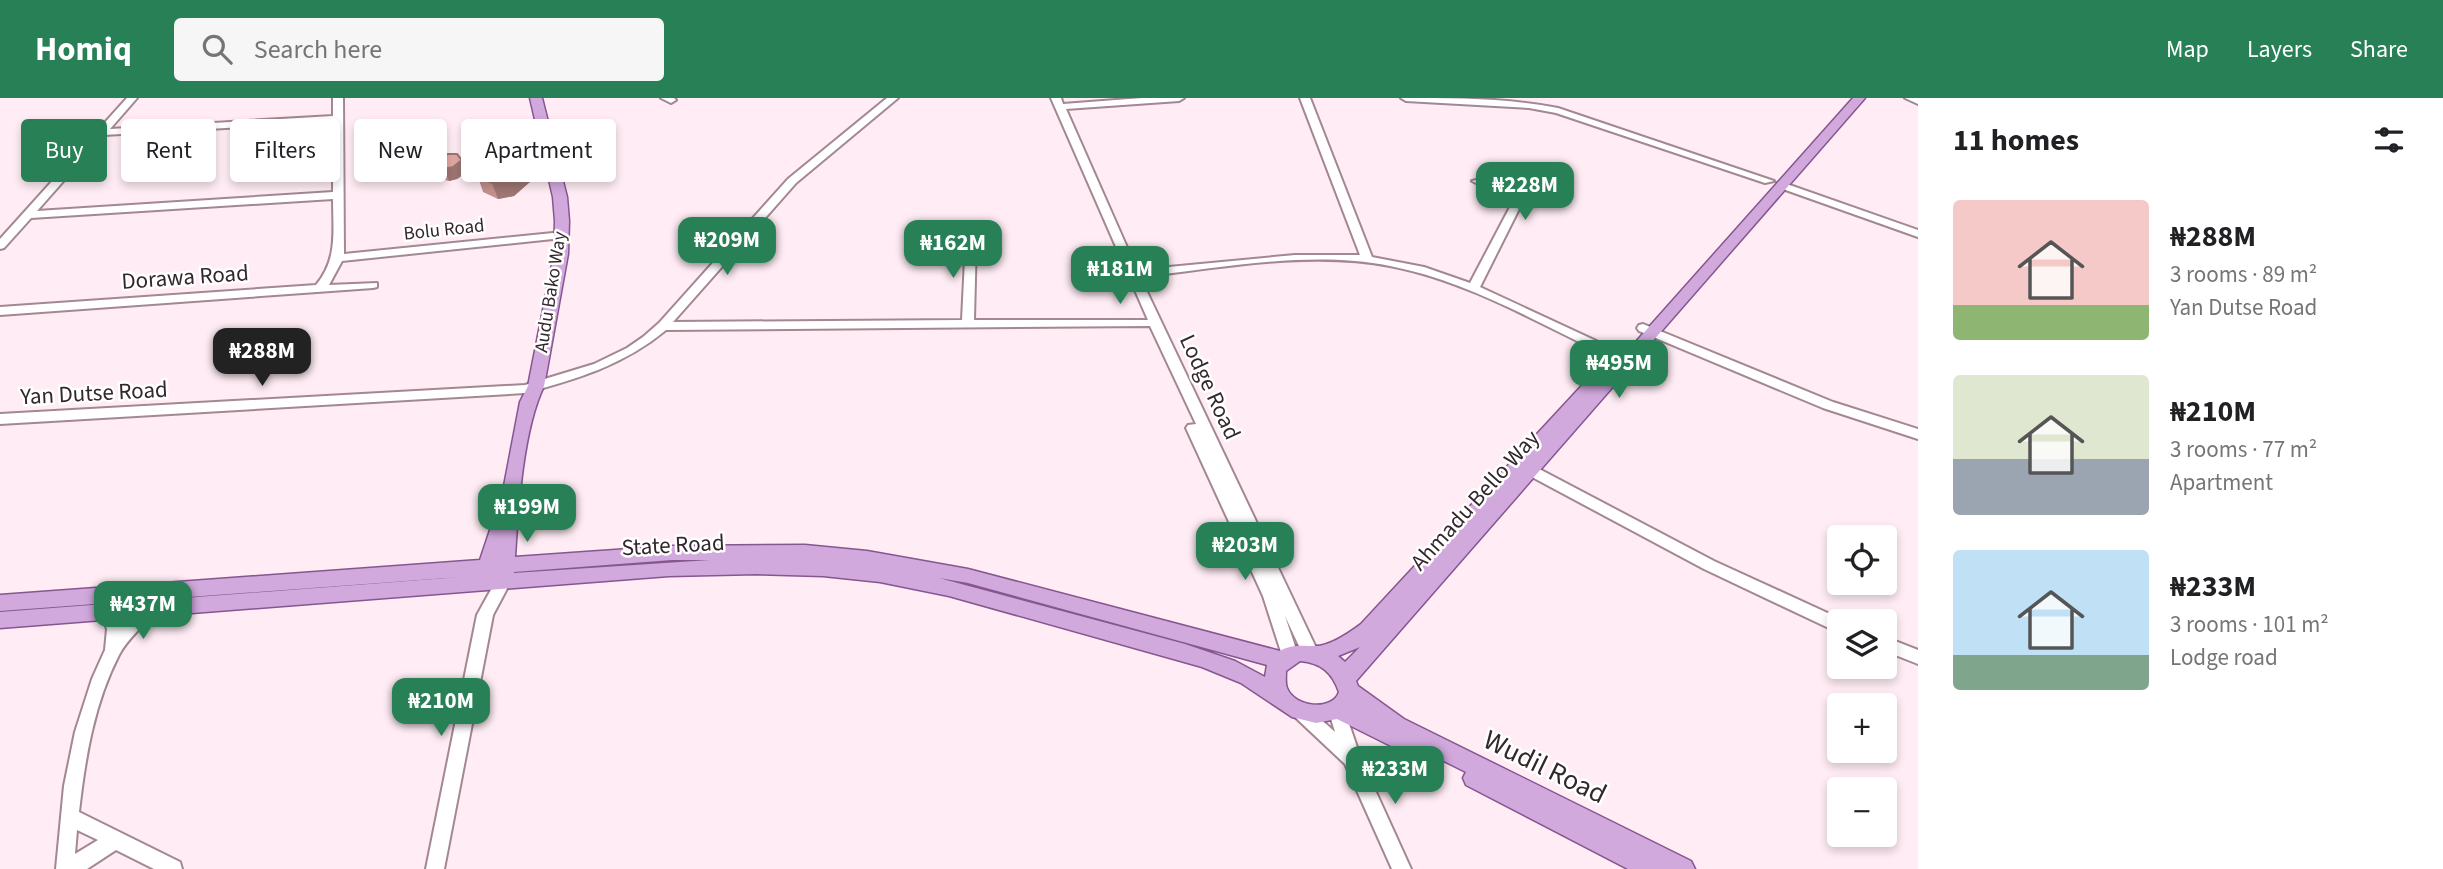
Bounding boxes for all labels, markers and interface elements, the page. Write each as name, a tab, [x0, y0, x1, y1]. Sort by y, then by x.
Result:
search box	[174, 18, 664, 81]
text: Homiq	[35, 26, 132, 73]
icon: search	[198, 30, 236, 68]
text: Search here	[254, 31, 382, 68]
text: Map	[2166, 32, 2209, 67]
text: Layers	[2247, 32, 2312, 67]
text: Share	[2350, 32, 2408, 67]
chip: Buy	[21, 119, 107, 182]
chip: Rent	[121, 119, 216, 182]
chip: Filters	[230, 119, 340, 182]
chip: New	[354, 119, 447, 182]
chip: Apartment	[461, 119, 616, 182]
text: 11 homes	[1953, 119, 2079, 162]
icon: filters	[2370, 121, 2408, 159]
pin: ₦228M	[1476, 162, 1574, 222]
text: ₦228M	[1492, 168, 1558, 201]
street label: Bolu Road	[402, 212, 486, 248]
text: ₦288M	[2170, 215, 2256, 258]
pin: ₦209M	[678, 218, 776, 277]
pin: ₦162M	[904, 220, 1002, 280]
text: ₦209M	[694, 223, 760, 256]
text: ₦162M	[920, 226, 986, 259]
icon: home	[2009, 228, 2093, 312]
street label: Audu Bako Way	[528, 229, 574, 354]
pin: ₦181M	[1071, 246, 1169, 306]
text: ₦181M	[1087, 252, 1153, 285]
street label: Dorawa Road	[120, 256, 250, 298]
text: 3 rooms · 89 m²	[2170, 258, 2317, 291]
text: Yan Dutse Road	[2170, 291, 2317, 324]
pin: ₦288M	[213, 328, 311, 388]
street label: Lodge Road	[1171, 329, 1249, 445]
text: ₦288M	[229, 334, 295, 367]
pin: ₦495M	[1570, 341, 1668, 400]
text: ₦495M	[1586, 346, 1652, 379]
street label: Yan Dutse Road	[19, 373, 168, 413]
text: ₦210M	[2170, 390, 2256, 433]
icon: home	[2009, 403, 2093, 487]
street label: Ahmadu Bello Way	[1403, 422, 1547, 578]
text: 3 rooms · 77 m²	[2170, 433, 2317, 466]
text: Apartment	[2170, 466, 2273, 499]
pin: ₦199M	[478, 484, 576, 544]
text: ₦199M	[494, 490, 560, 523]
pin: ₦203M	[1196, 522, 1294, 582]
map controls	[1827, 525, 1897, 847]
button: locate	[1827, 525, 1897, 595]
street label: State Road	[621, 526, 725, 564]
text: ₦203M	[1212, 528, 1278, 561]
text: ₦233M	[2170, 565, 2256, 608]
icon: home	[2009, 578, 2093, 662]
pin: ₦437M	[94, 582, 192, 641]
text: ₦437M	[110, 587, 176, 620]
text: 3 rooms · 101 m²	[2170, 608, 2329, 641]
button: layers	[1827, 609, 1897, 679]
text: Lodge road	[2170, 641, 2278, 674]
pin: ₦210M	[392, 678, 490, 738]
text: ₦210M	[408, 684, 474, 717]
button: +	[1827, 693, 1897, 763]
street label: Wudil Road	[1477, 720, 1613, 814]
pin: ₦233M	[1346, 746, 1444, 806]
text: ₦233M	[1362, 752, 1428, 785]
button: −	[1827, 777, 1897, 847]

